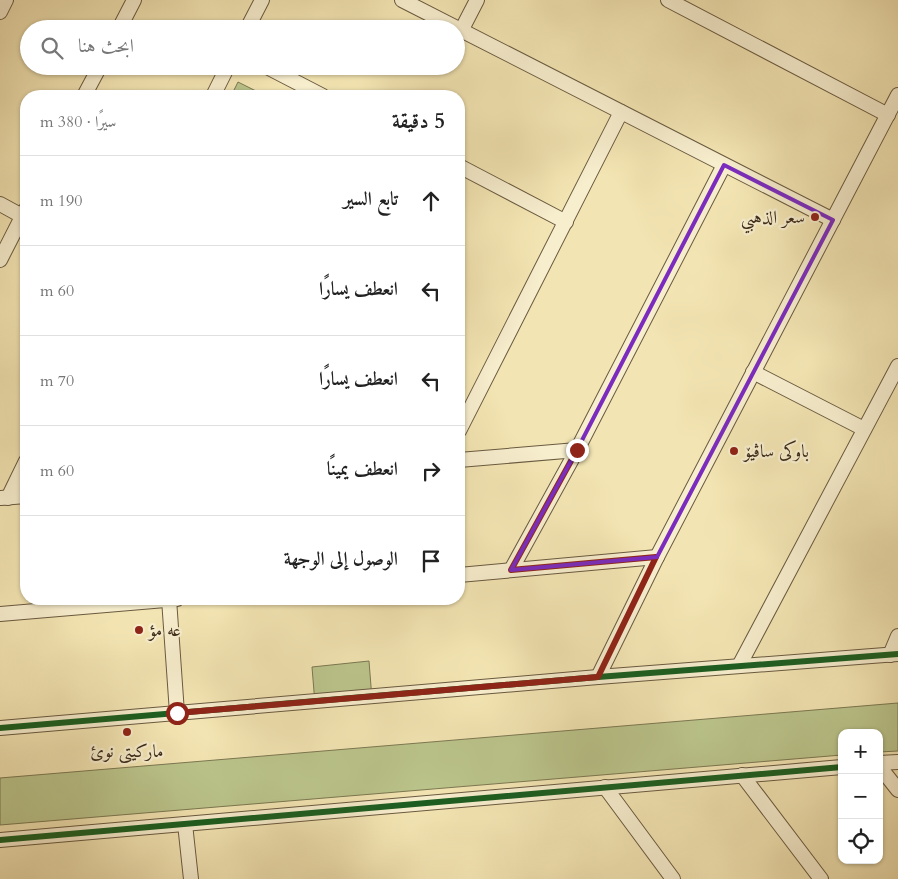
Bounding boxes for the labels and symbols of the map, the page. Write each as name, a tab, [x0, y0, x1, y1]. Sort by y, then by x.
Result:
place label: سعر الذهبي	[741, 205, 805, 234]
marker: سعر الذهبي	[809, 211, 821, 223]
route end	[566, 439, 589, 462]
place label: باوکی ساڤیۆ	[742, 439, 809, 464]
marker: باوکی ساڤیۆ	[728, 445, 740, 457]
place label: عه مؤ	[147, 618, 181, 643]
marker: عه مؤ	[133, 624, 145, 636]
route start	[166, 702, 189, 725]
marker: مارکیتی نوئ	[121, 726, 133, 738]
place label: مارکیتی نوئ	[90, 739, 164, 764]

